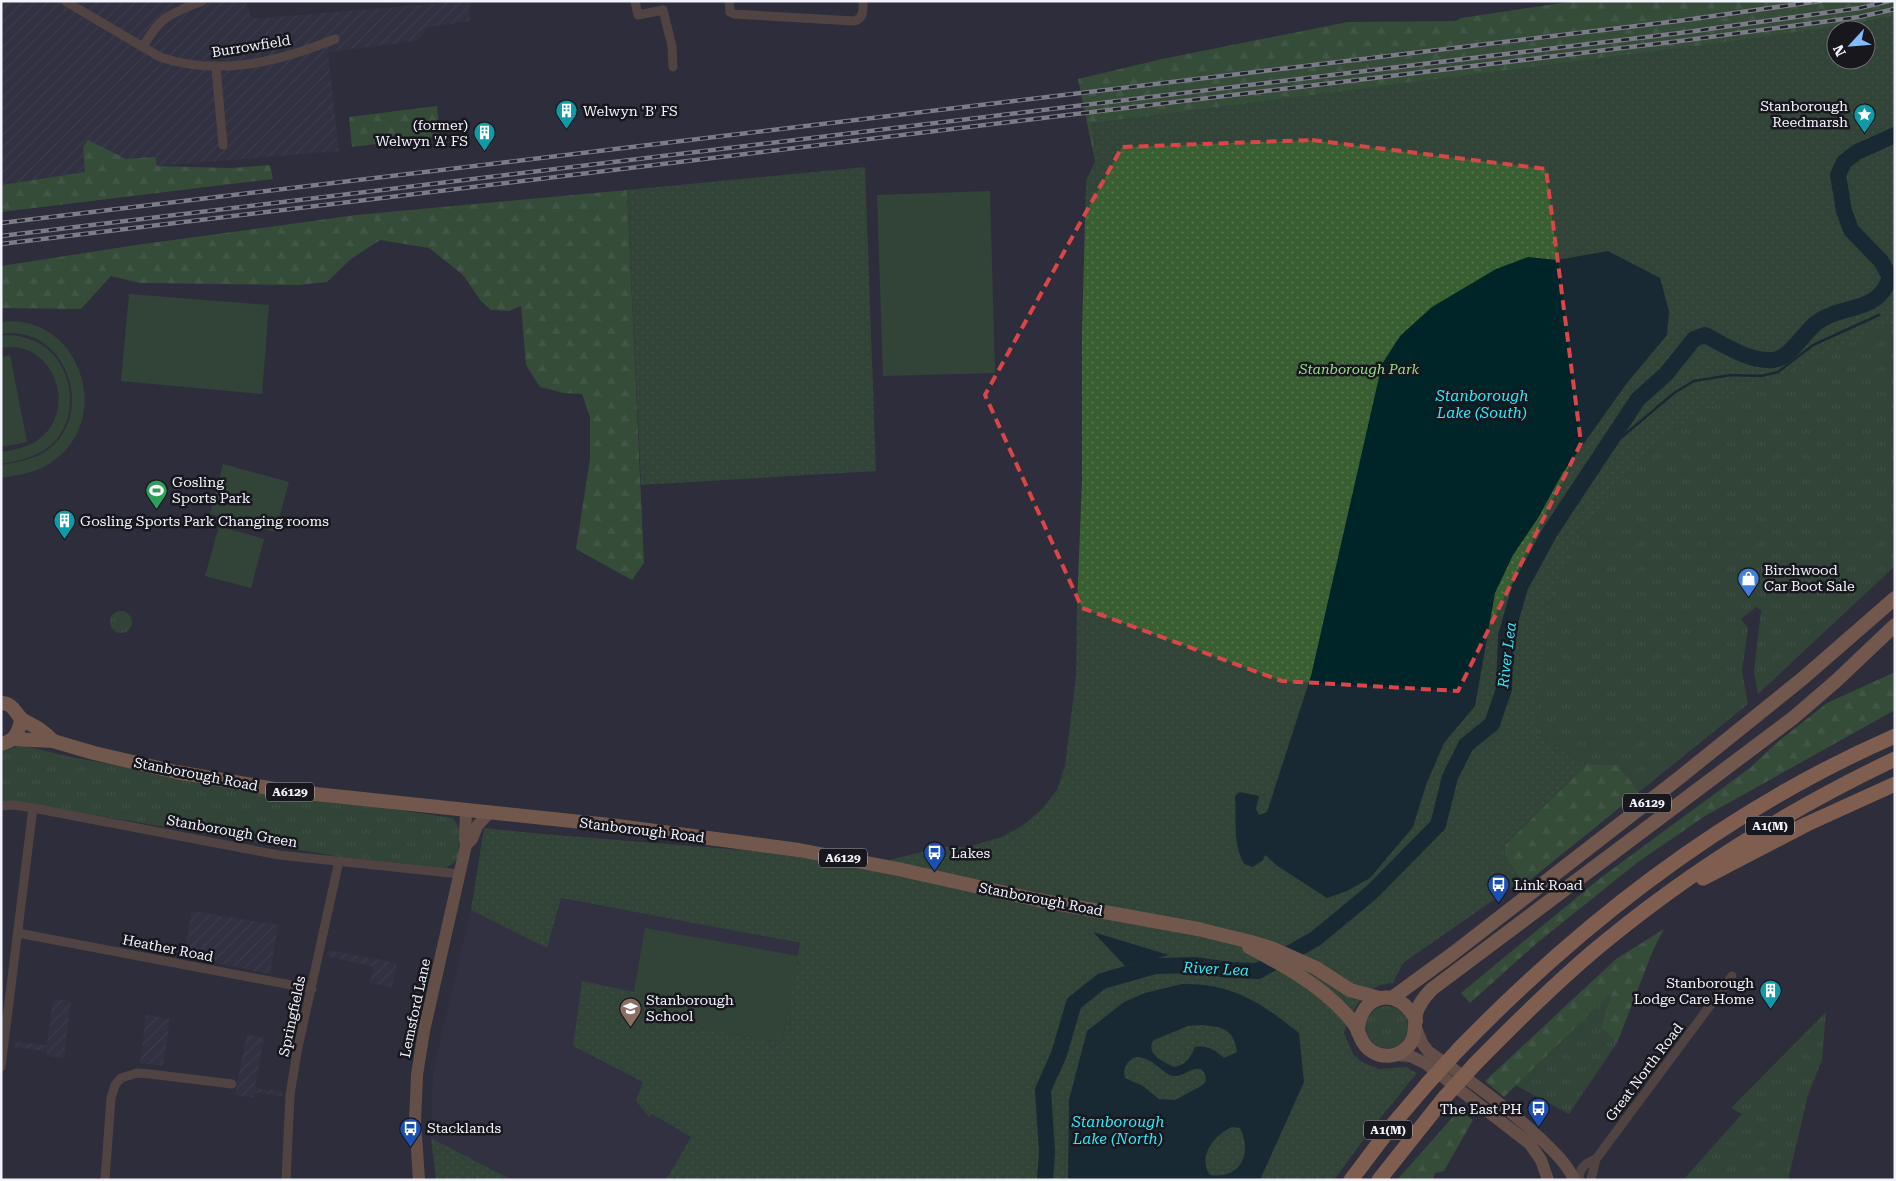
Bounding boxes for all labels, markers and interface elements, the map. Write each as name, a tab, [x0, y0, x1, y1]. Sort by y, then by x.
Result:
north arrow	[1826, 20, 1876, 70]
street label: Burrowfield	[210, 32, 292, 60]
text: N	[1830, 42, 1849, 59]
place label: Stanborough Reedmarsh	[1760, 98, 1848, 130]
building icon: Welwyn 'B' FS	[555, 99, 579, 130]
place icon: Stanborough Reedmarsh	[1852, 102, 1876, 133]
place label: Welwyn 'B' FS	[583, 103, 678, 119]
place label: (former) Welwyn 'A' FS	[375, 117, 468, 149]
building icon: (former) Welwyn 'A' FS	[472, 121, 496, 152]
park label: Stanborough Park	[1298, 361, 1420, 377]
water label: Stanborough Lake (South)	[1435, 387, 1528, 422]
place label: Gosling Sports Park	[172, 474, 251, 506]
sports icon: Gosling Sports Park	[144, 478, 168, 509]
building icon: Gosling Sports Park Changing rooms	[52, 509, 76, 540]
place label: Gosling Sports Park Changing rooms	[80, 513, 329, 529]
place label: Birchwood Car Boot Sale	[1764, 562, 1855, 594]
shop icon: Birchwood Car Boot Sale	[1736, 566, 1760, 597]
water label: River Lea	[1494, 621, 1520, 690]
street label: Stanborough Road	[133, 754, 259, 794]
road number: A6129	[266, 782, 314, 802]
road number: A6129	[1623, 794, 1671, 812]
street label: Stanborough Green	[165, 812, 299, 850]
street label: Stanborough Road	[579, 814, 705, 846]
road number: A1(M)	[1746, 816, 1794, 836]
bus stop icon: Lakes	[923, 841, 947, 872]
place label: Lakes	[951, 845, 991, 861]
road number: A6129	[819, 848, 867, 868]
bus stop icon: Link Road	[1486, 873, 1510, 904]
place label: Link Road	[1514, 877, 1583, 893]
street label: Stanborough Road	[978, 879, 1104, 919]
street label: Heather Road	[121, 931, 215, 965]
street label: Lemsford Lane	[397, 957, 433, 1059]
water label: River Lea	[1181, 958, 1250, 980]
street label: Springfields	[276, 974, 308, 1058]
place label: Stanborough Lodge Care Home	[1634, 975, 1754, 1007]
building icon: Stanborough Lodge Care Home	[1758, 979, 1782, 1010]
place label: Stanborough School	[646, 992, 734, 1024]
school or university icon: Stanborough School	[618, 996, 642, 1027]
street label: Great North Road	[1602, 1020, 1686, 1124]
bus stop icon: The East PH	[1526, 1097, 1550, 1128]
place label: The East PH	[1440, 1101, 1522, 1117]
water label: Stanborough Lake (North)	[1071, 1113, 1164, 1148]
bus stop icon: Stacklands	[399, 1116, 423, 1147]
place label: Stacklands	[427, 1120, 502, 1136]
road number: A1(M)	[1364, 1120, 1412, 1140]

